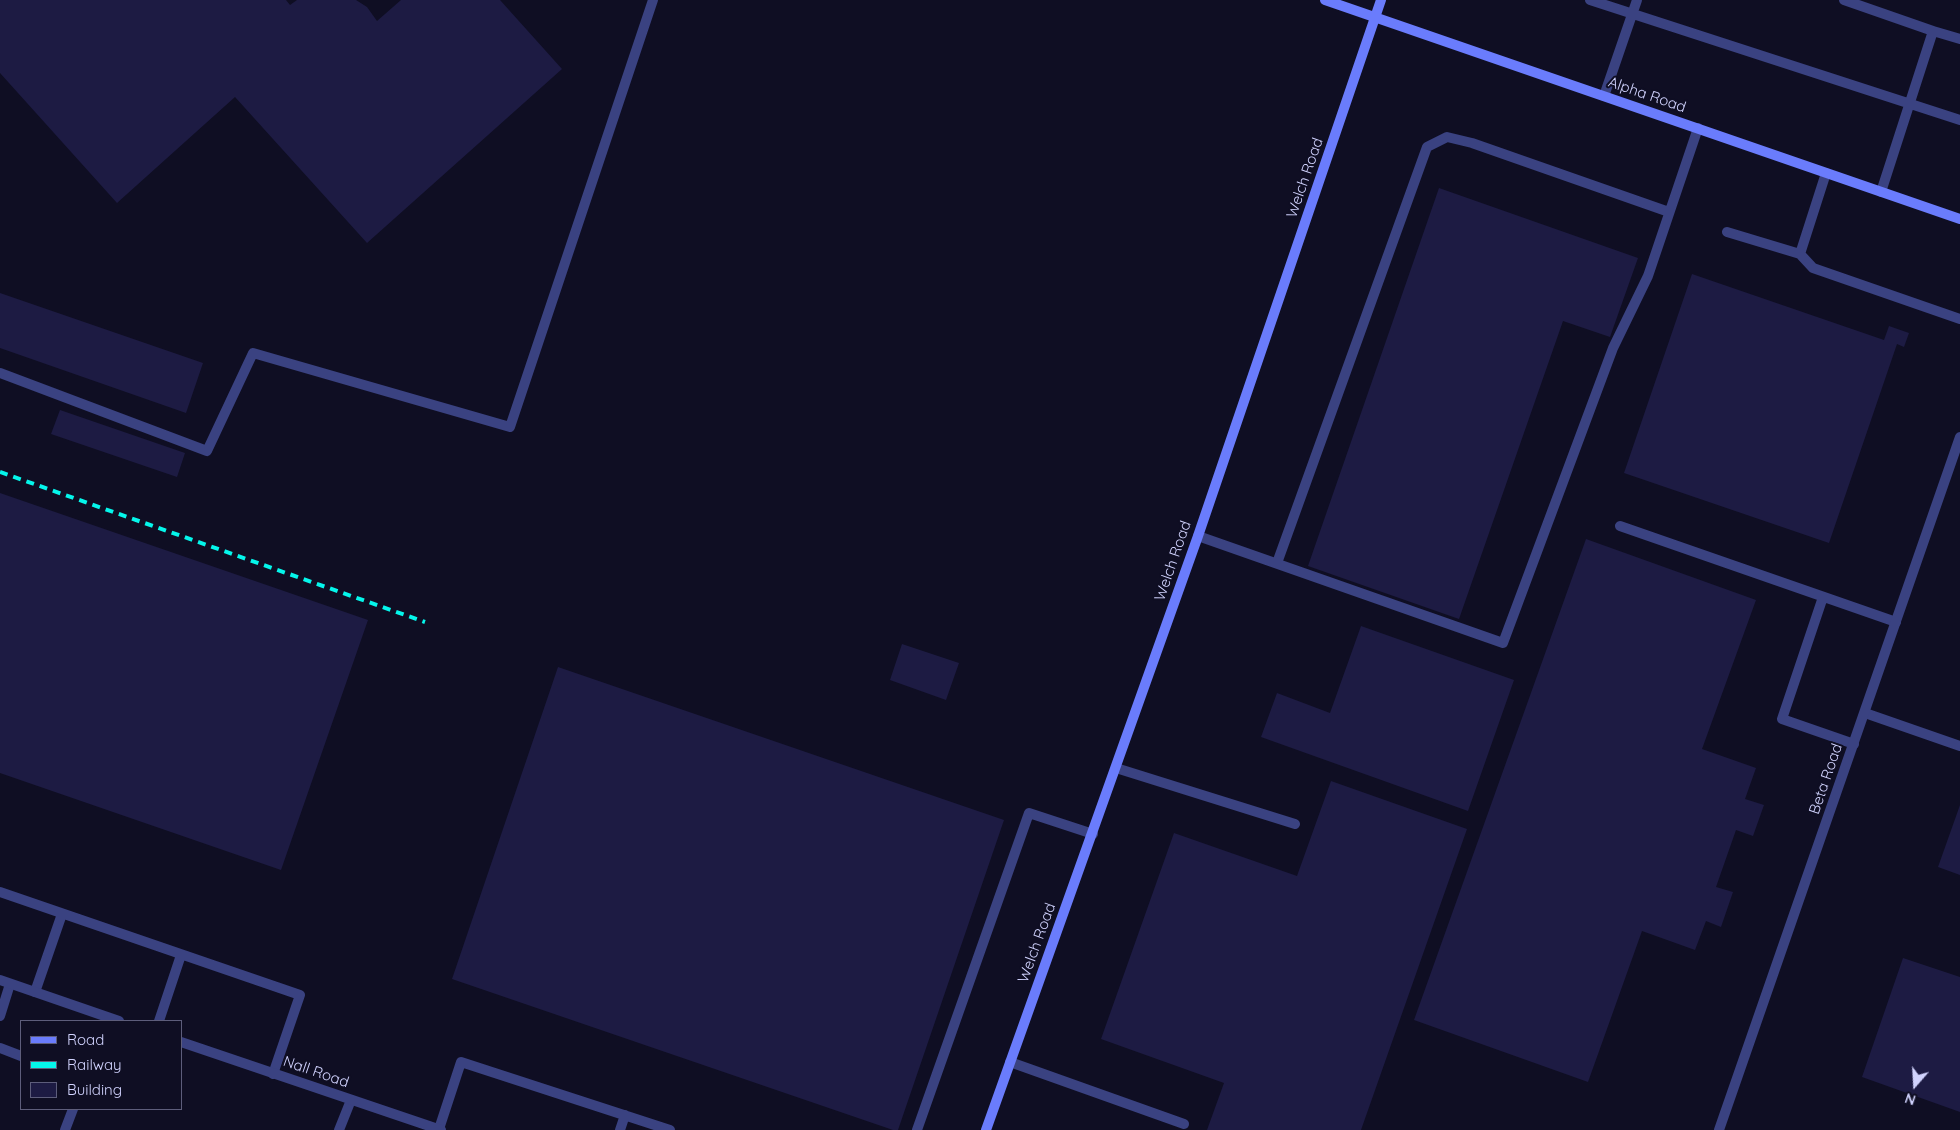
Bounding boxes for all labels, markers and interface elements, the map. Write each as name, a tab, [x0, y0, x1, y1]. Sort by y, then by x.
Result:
street label: Alpha Road	[1606, 73, 1688, 117]
street label: Welch Road	[1283, 136, 1327, 220]
street label: Welch Road	[1151, 519, 1195, 603]
street label: Beta Road	[1805, 741, 1847, 817]
street label: Welch Road	[1014, 901, 1060, 985]
legend	[20, 1020, 182, 1110]
text: Road	[67, 1030, 104, 1049]
street label: Nall Road	[281, 1052, 351, 1092]
text: Railway	[67, 1055, 122, 1074]
north arrow	[1890, 1060, 1940, 1110]
text: Building	[67, 1080, 122, 1099]
text: N	[1902, 1089, 1918, 1109]

